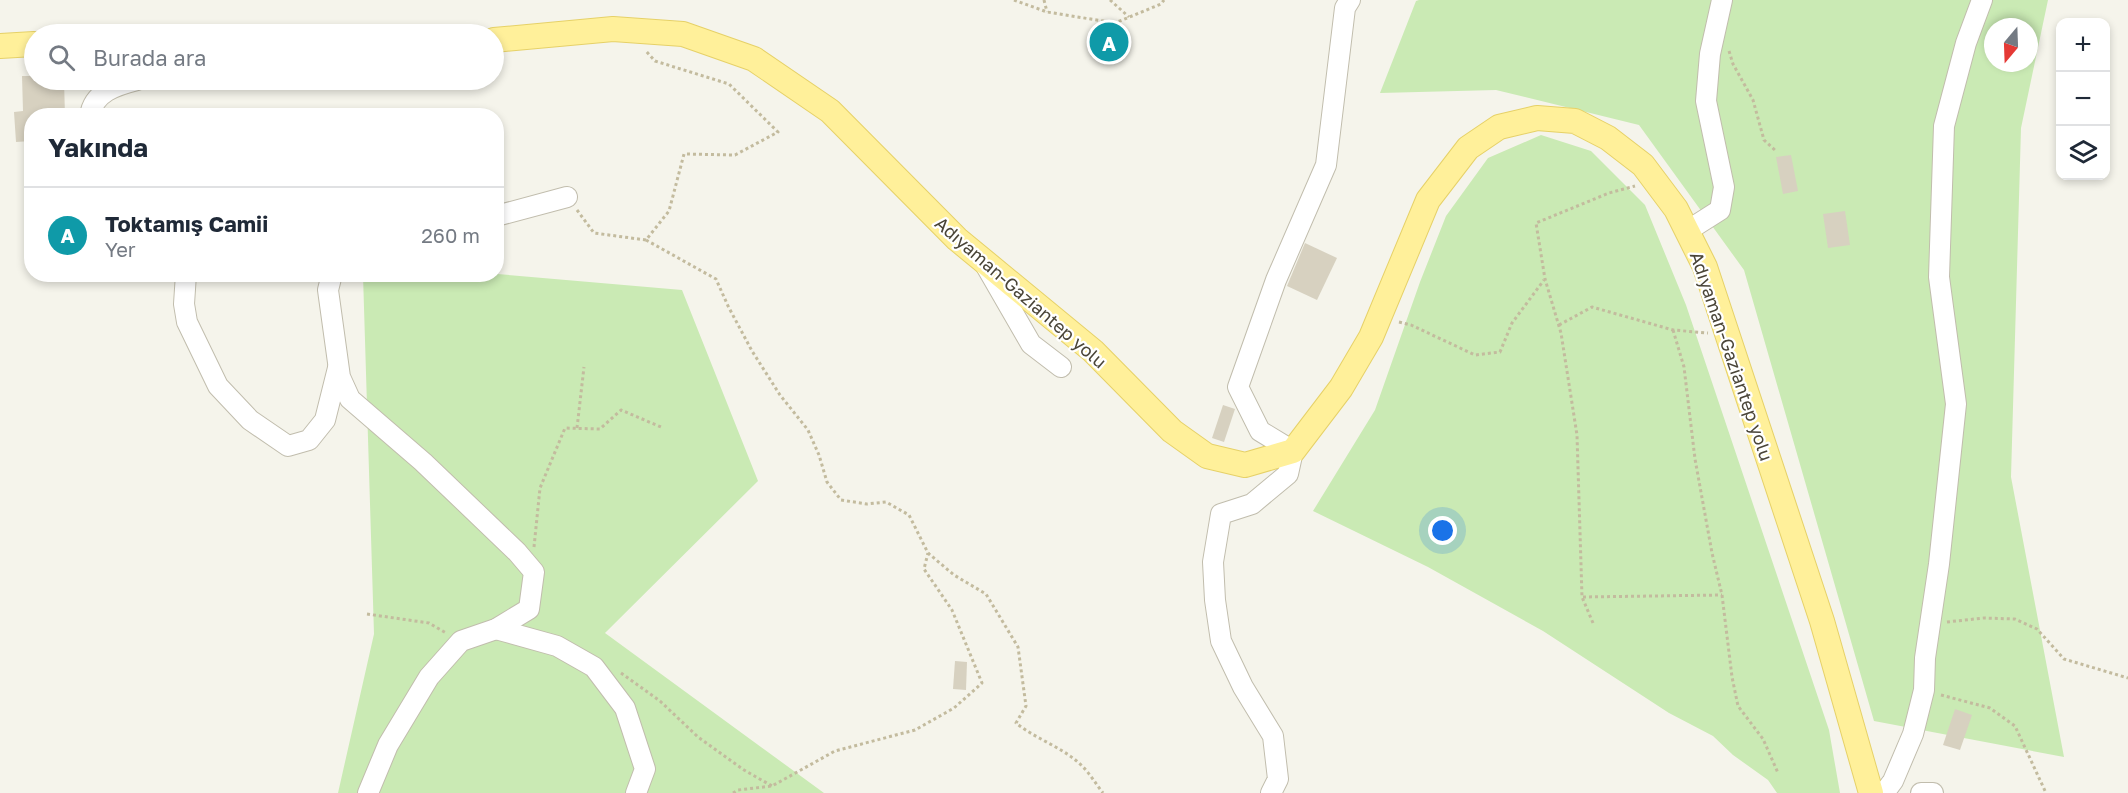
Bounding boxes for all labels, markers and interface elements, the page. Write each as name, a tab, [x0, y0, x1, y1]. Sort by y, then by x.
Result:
north arrow	[1984, 18, 2038, 72]
map controls	[2056, 18, 2110, 180]
button: +	[2056, 18, 2110, 72]
pin: A	[1090, 20, 1128, 64]
search box	[24, 24, 504, 90]
icon: search	[45, 41, 78, 74]
text: Burada ara	[93, 44, 207, 71]
button: −	[2056, 72, 2110, 126]
button: layers	[2056, 126, 2110, 180]
text: Yakında	[48, 132, 148, 163]
text: Toktamış Camii	[105, 210, 268, 237]
street label: Adıyaman-Gaziantep yolu	[931, 212, 1111, 372]
text: A	[60, 223, 75, 247]
text: 260 m	[421, 223, 480, 247]
text: Yer	[105, 237, 136, 261]
street label: Adıyaman-Gaziantep yolu	[1686, 249, 1778, 463]
your location	[1428, 516, 1457, 545]

